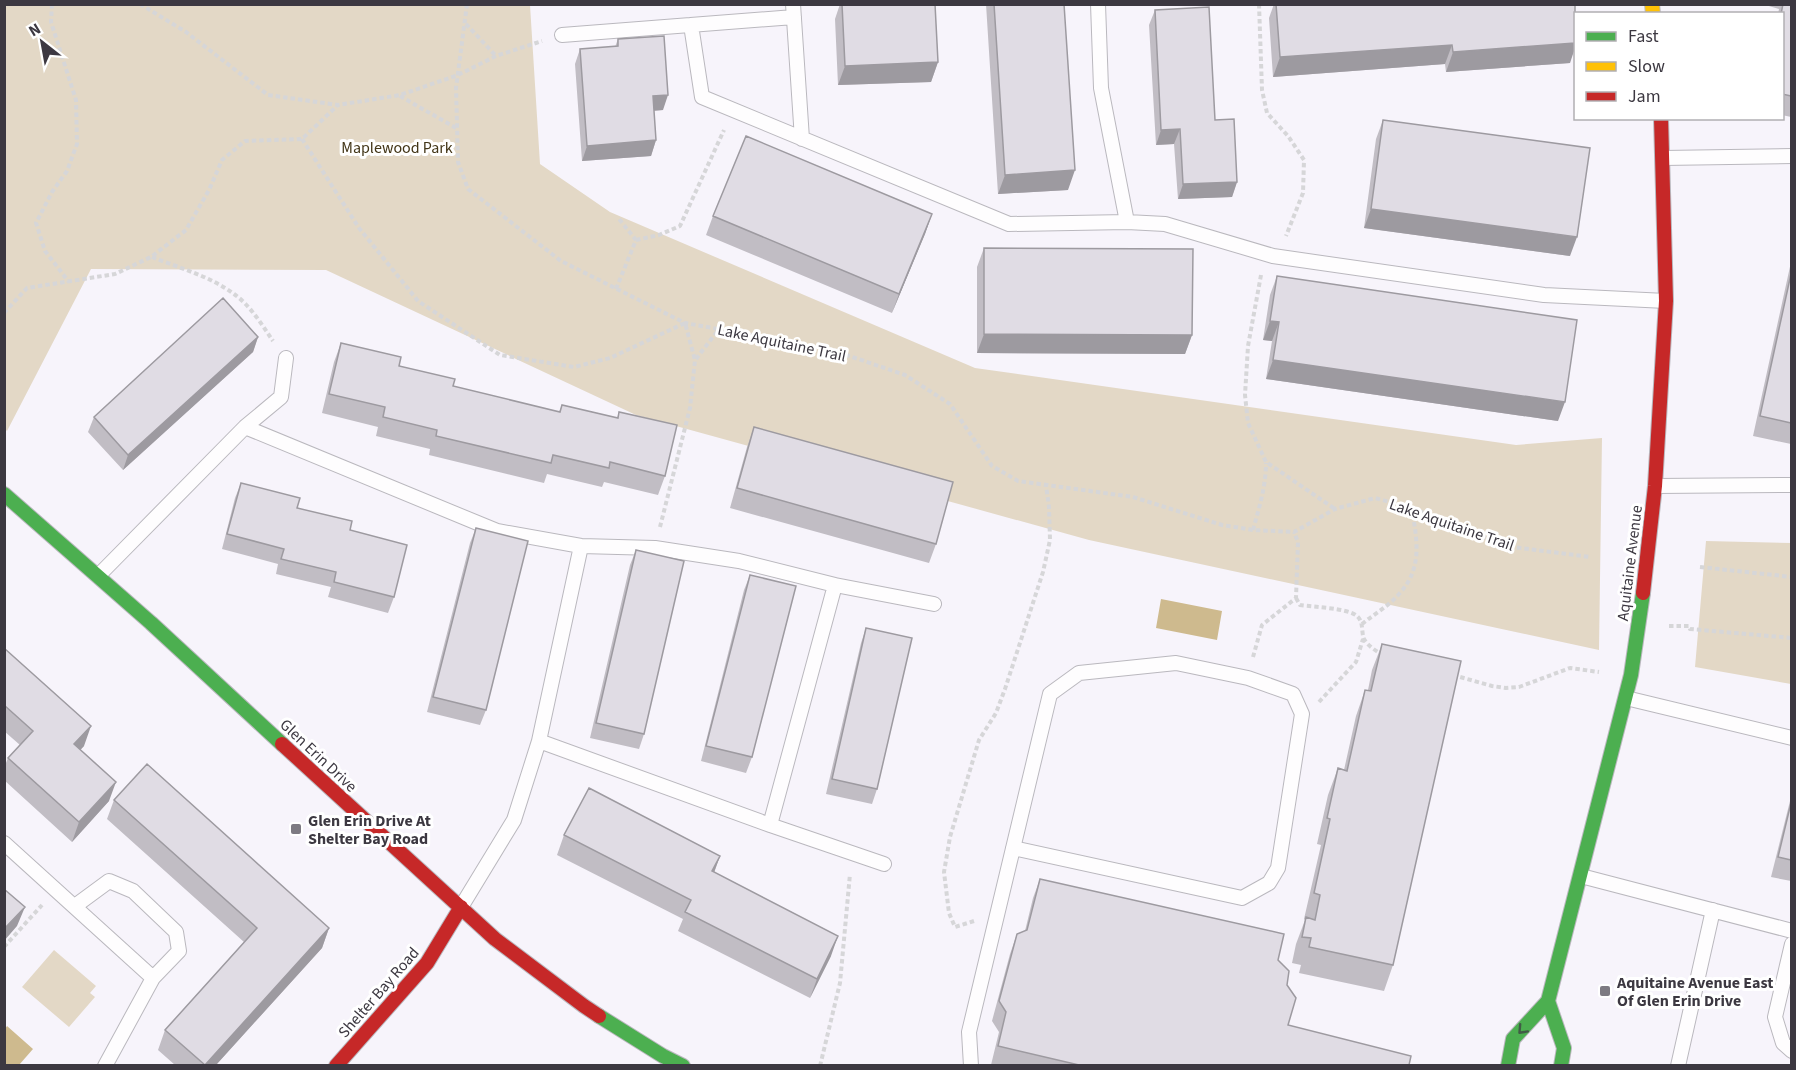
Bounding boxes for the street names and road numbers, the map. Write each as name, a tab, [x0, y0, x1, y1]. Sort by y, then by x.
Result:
street label: Lake Aquitaine Trail	[716, 319, 848, 367]
street label: Lake Aquitaine Trail	[1386, 493, 1517, 557]
street label: Aquitaine Avenue	[1612, 504, 1648, 622]
street label: Glen Erin Drive	[275, 714, 362, 797]
street label: Shelter Bay Road	[333, 943, 424, 1043]

